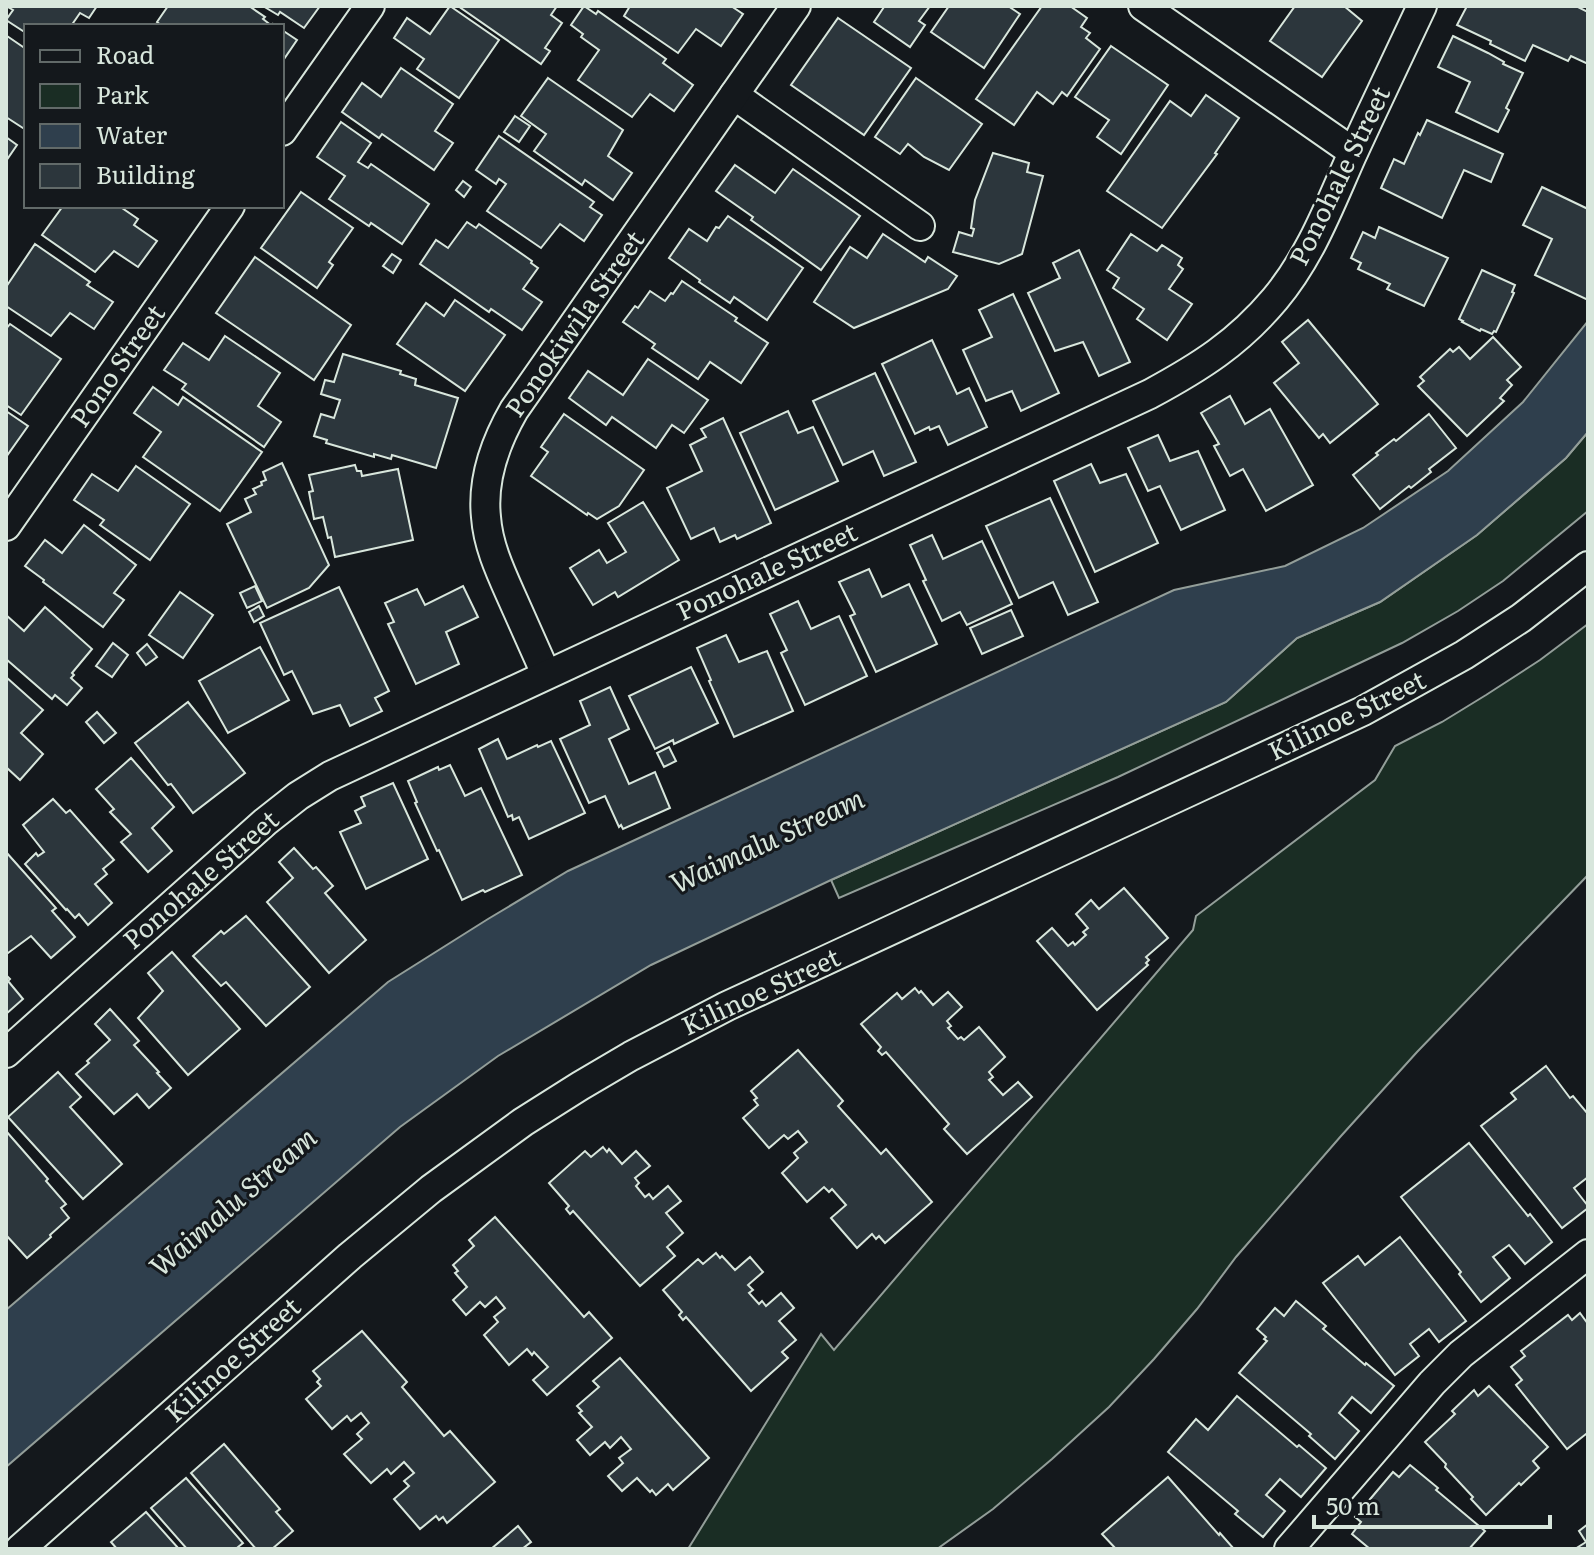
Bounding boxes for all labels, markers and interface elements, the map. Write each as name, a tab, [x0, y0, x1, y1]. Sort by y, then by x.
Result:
legend	[24, 24, 284, 208]
text: Road	[96, 36, 155, 71]
text: Park	[96, 76, 149, 111]
street label: Ponohale Street	[1277, 78, 1398, 271]
text: Water	[96, 116, 168, 151]
text: Building	[96, 156, 195, 191]
street label: Ponokiwila Street	[494, 221, 652, 424]
street label: Pono Street	[59, 295, 173, 434]
street label: Ponohale Street	[669, 511, 863, 629]
street label: Kilinoe Street	[1261, 659, 1432, 769]
water label: Waimalu Stream	[662, 776, 871, 903]
street label: Ponohale Street	[113, 799, 286, 957]
street label: Kilinoe Street	[674, 936, 846, 1044]
water label: Waimalu Stream	[139, 1115, 325, 1285]
street label: Kilinoe Street	[155, 1286, 308, 1430]
scale bar	[1314, 1479, 1550, 1529]
text: 50 m	[1326, 1487, 1380, 1522]

